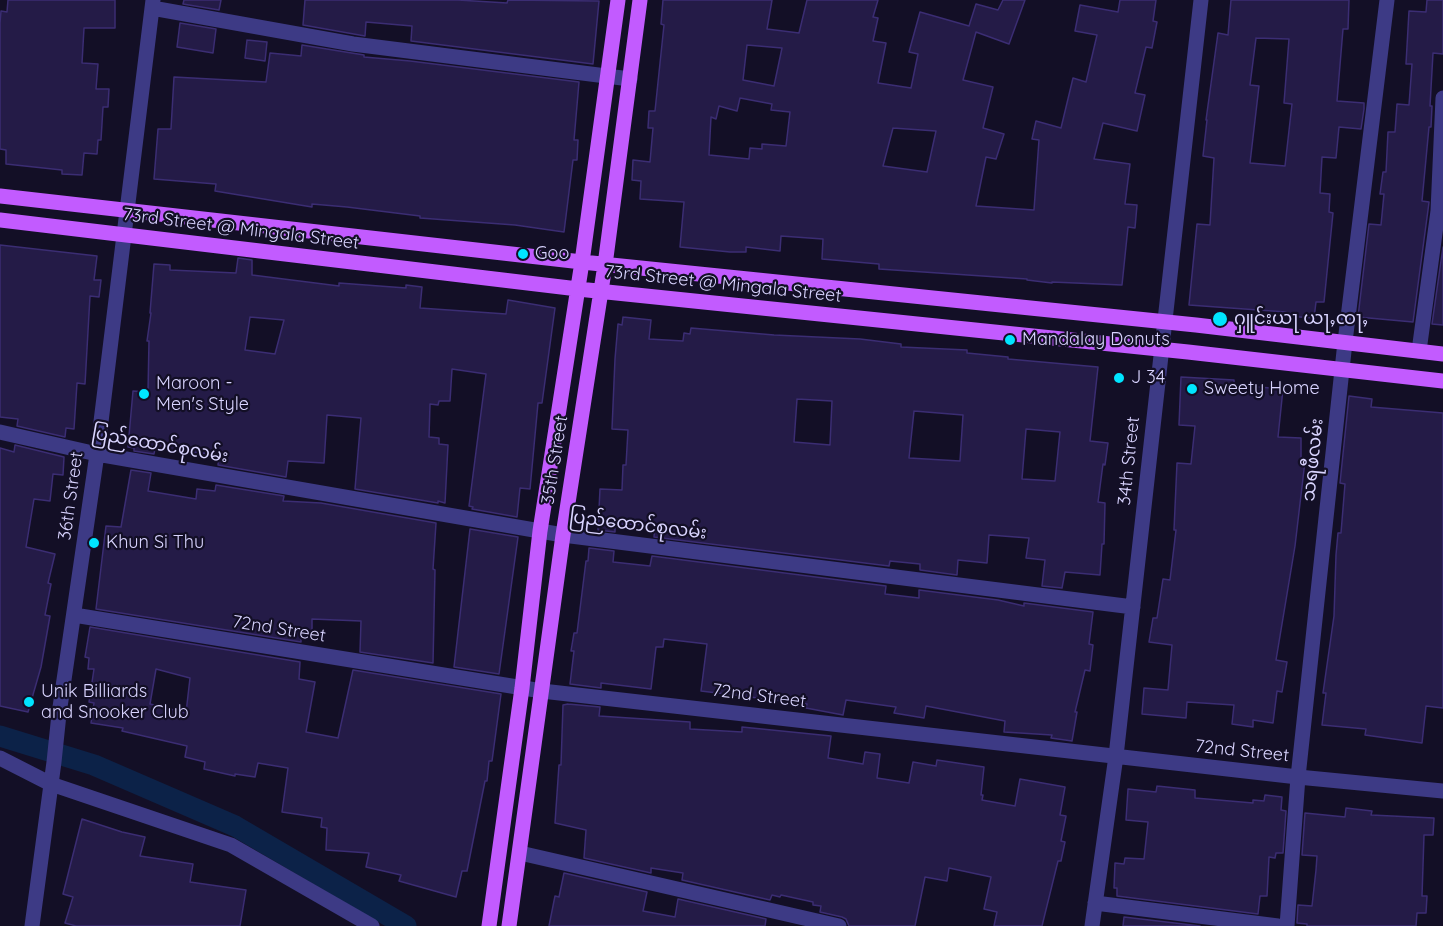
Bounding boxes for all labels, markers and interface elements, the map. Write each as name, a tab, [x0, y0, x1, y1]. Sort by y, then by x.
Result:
street label: 73rd Street @ Mingala Street	[122, 204, 360, 254]
place label: Goo	[535, 243, 569, 265]
marker: Goo	[516, 247, 530, 261]
street label: 73rd Street @ Mingala Street	[604, 261, 842, 307]
place label: ႁူင်းယႃ ယႃႇၸႃႇ	[1234, 308, 1368, 330]
marker: ႁူင်းယႃ ယႃႇၸႃႇ	[1211, 310, 1229, 328]
place label: Mandalay Donuts	[1022, 329, 1170, 351]
marker: Mandalay Donuts	[1003, 333, 1017, 347]
place label: J 34	[1131, 367, 1165, 389]
marker: J 34	[1112, 371, 1126, 385]
place label: Maroon - Men's Style	[156, 373, 249, 416]
place label: Sweety Home	[1204, 378, 1320, 400]
marker: Sweety Home	[1185, 382, 1199, 396]
marker: Maroon - Men's Style	[137, 387, 151, 401]
street label: 35th Street	[537, 414, 573, 506]
street label: 34th Street	[1114, 415, 1144, 507]
street label: သရဖီလမ်း	[1298, 417, 1328, 503]
street label: ပြည်ထောင်စုလမ်း	[90, 422, 230, 468]
street label: 36th Street	[54, 450, 88, 542]
street label: ပြည်ထောင်စုလမ်း	[568, 506, 708, 544]
place label: Khun Si Thu	[106, 532, 204, 554]
marker: Khun Si Thu	[87, 536, 101, 550]
street label: 72nd Street	[231, 611, 327, 647]
street label: 72nd Street	[711, 680, 807, 712]
place label: Unik Billiards and Snooker Club	[41, 681, 189, 724]
marker: Unik Billiards and Snooker Club	[22, 695, 36, 709]
street label: 72nd Street	[1194, 735, 1290, 767]

